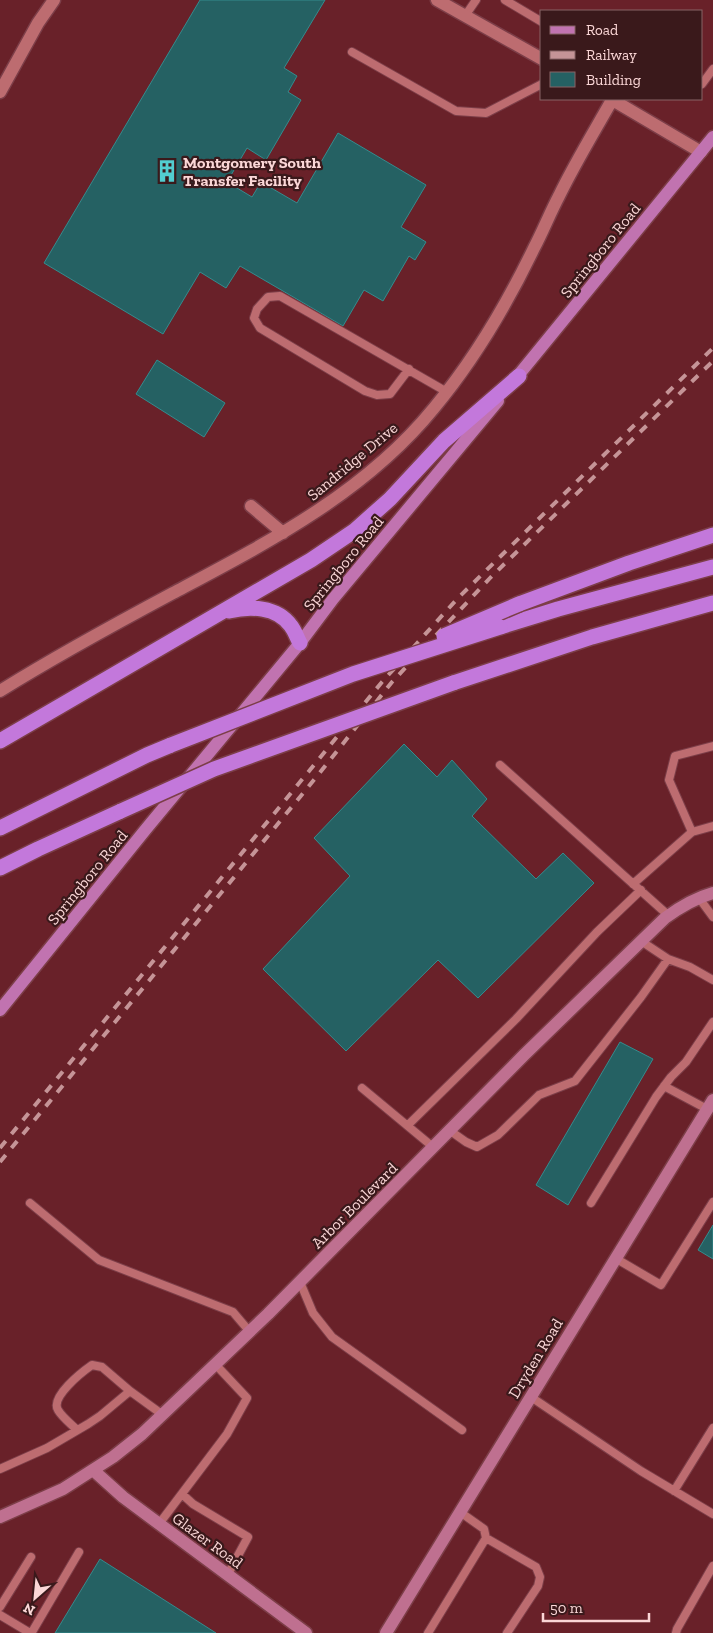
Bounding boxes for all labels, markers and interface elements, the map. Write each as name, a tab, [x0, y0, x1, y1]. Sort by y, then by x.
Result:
legend	[540, 10, 703, 100]
text: Road	[586, 21, 619, 39]
text: Railway	[586, 46, 637, 64]
text: Building	[586, 71, 641, 89]
place label: Montgomery South Transfer Facility	[183, 153, 322, 190]
building icon: Montgomery South Transfer Facility	[154, 158, 180, 184]
street label: Springboro Road	[556, 199, 644, 301]
street label: Sandridge Drive	[303, 418, 401, 505]
street label: Springboro Road	[299, 512, 387, 614]
street label: Springboro Road	[43, 826, 131, 928]
street label: Arbor Boulevard	[307, 1158, 401, 1252]
street label: Dryden Road	[504, 1315, 567, 1401]
street label: Glazer Road	[169, 1508, 247, 1572]
north arrow	[10, 1573, 60, 1623]
scale bar	[543, 1590, 649, 1622]
text: N	[20, 1599, 38, 1619]
text: 50 m	[550, 1599, 583, 1617]

